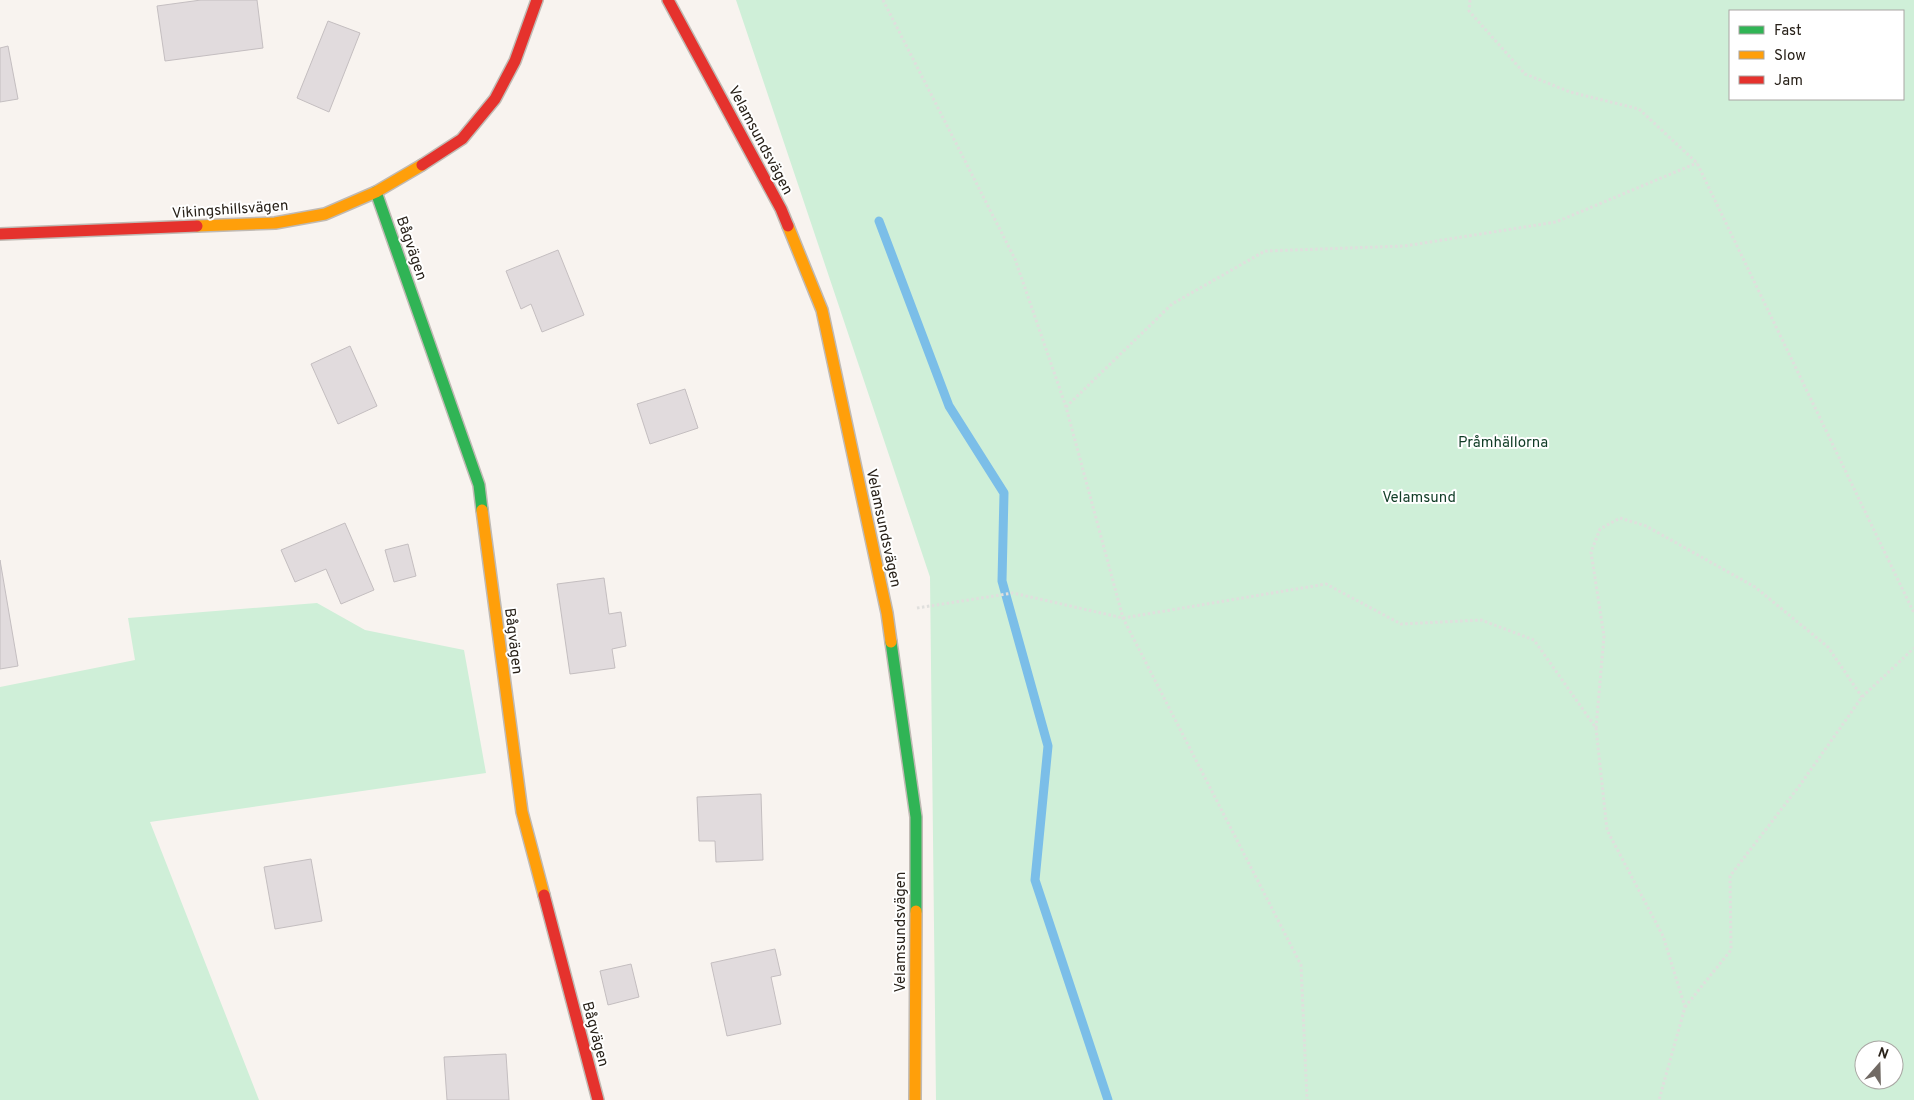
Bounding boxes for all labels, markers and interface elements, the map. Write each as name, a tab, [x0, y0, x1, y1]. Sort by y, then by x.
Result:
legend	[1729, 10, 1904, 100]
text: Fast	[1774, 22, 1802, 41]
text: Slow	[1774, 47, 1806, 66]
text: Jam	[1774, 72, 1803, 91]
street label: Velamsundsvägen	[723, 83, 796, 198]
street label: Vikingshillsvägen	[171, 197, 289, 224]
street label: Bågvägen	[391, 214, 430, 283]
park label: Pråmhällorna	[1458, 434, 1548, 453]
street label: Velamsundsvägen	[861, 467, 904, 589]
park label: Velamsund	[1382, 489, 1456, 508]
street label: Bågvägen	[499, 607, 526, 675]
street label: Velamsundsvägen	[892, 872, 911, 992]
street label: Bågvägen	[577, 1000, 612, 1069]
north arrow	[1854, 1040, 1904, 1090]
text: N	[1875, 1044, 1891, 1064]

